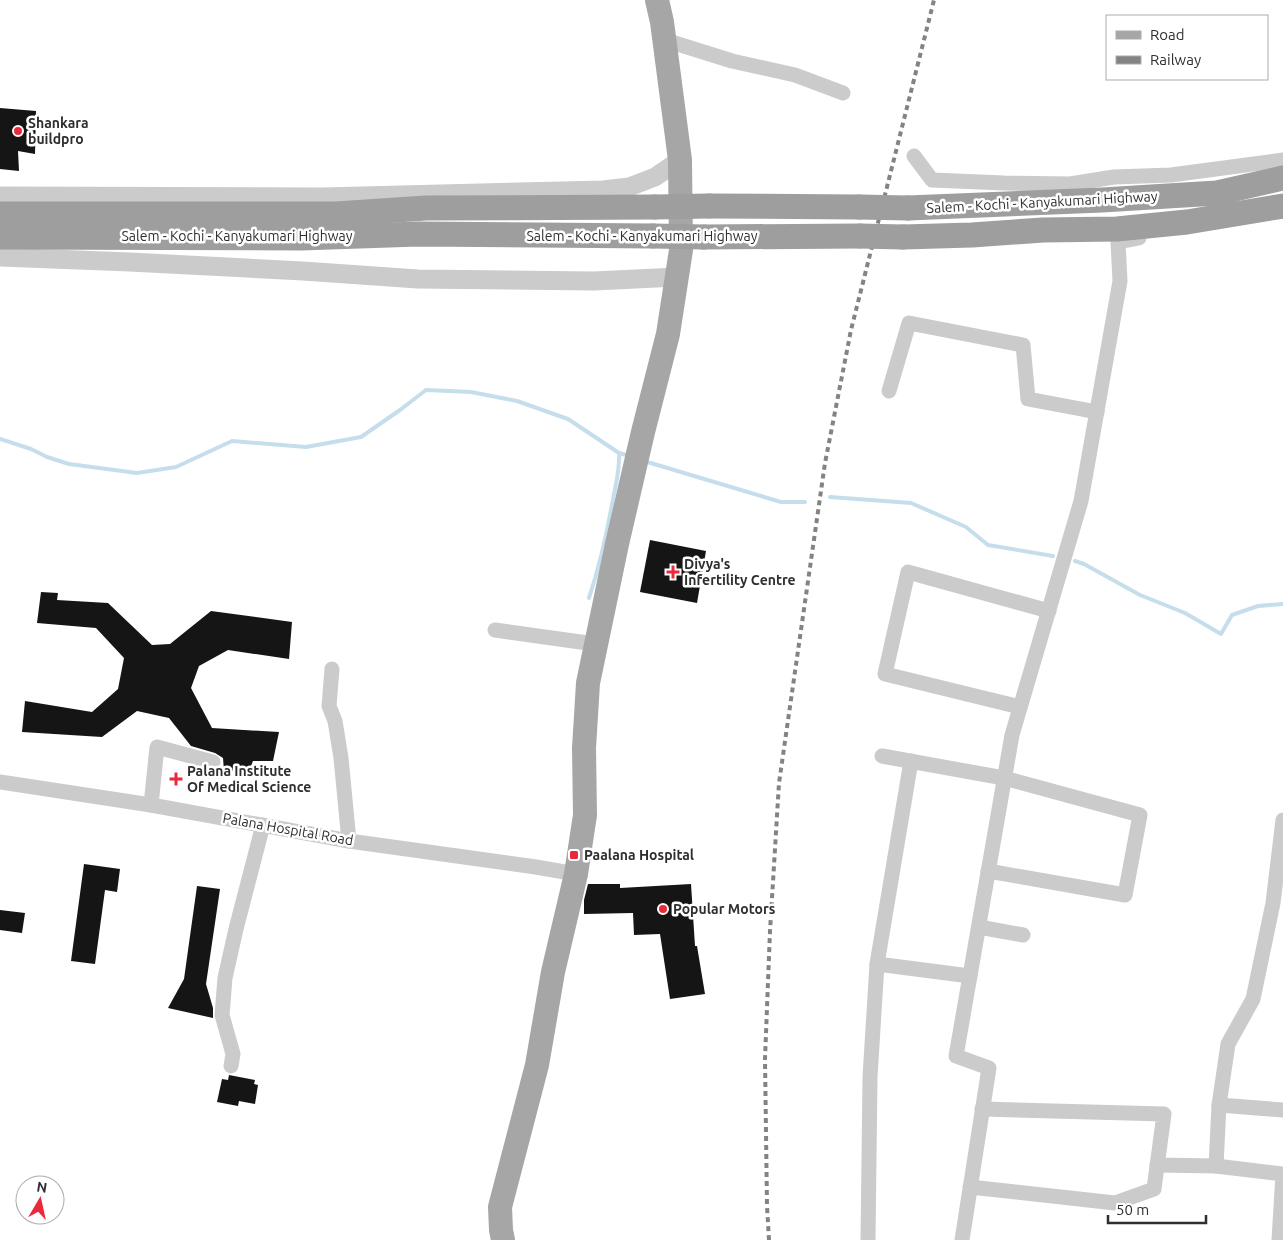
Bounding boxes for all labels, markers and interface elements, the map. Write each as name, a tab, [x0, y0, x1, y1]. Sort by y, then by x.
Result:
legend	[1106, 15, 1268, 80]
text: Road	[1150, 26, 1185, 43]
text: Railway	[1150, 51, 1201, 68]
place label: Shankara buildpro	[28, 115, 89, 147]
marker: Shankara buildpro	[12, 125, 24, 137]
street label: Salem - Kochi - Kanyakumari Highway	[926, 188, 1158, 216]
street label: Salem - Kochi - Kanyakumari Highway	[121, 228, 353, 244]
street label: Salem - Kochi - Kanyakumari Highway	[526, 228, 758, 244]
place label: Divya's Infertility Centre	[684, 556, 796, 588]
marker: Divya's Infertility Centre	[666, 565, 680, 579]
place label: Palana Institute Of Medical Science	[187, 763, 311, 795]
marker: Palana Institute Of Medical Science	[169, 772, 183, 786]
street label: Palana Hospital Road	[222, 810, 354, 848]
place label: Paalana Hospital	[584, 847, 694, 863]
marker: Paalana Hospital	[568, 849, 580, 861]
place label: Popular Motors	[673, 901, 776, 917]
marker: Popular Motors	[657, 903, 669, 915]
north arrow	[15, 1175, 65, 1225]
text: N	[36, 1178, 48, 1196]
scale bar	[1108, 1192, 1206, 1224]
text: 50 m	[1116, 1201, 1149, 1218]

